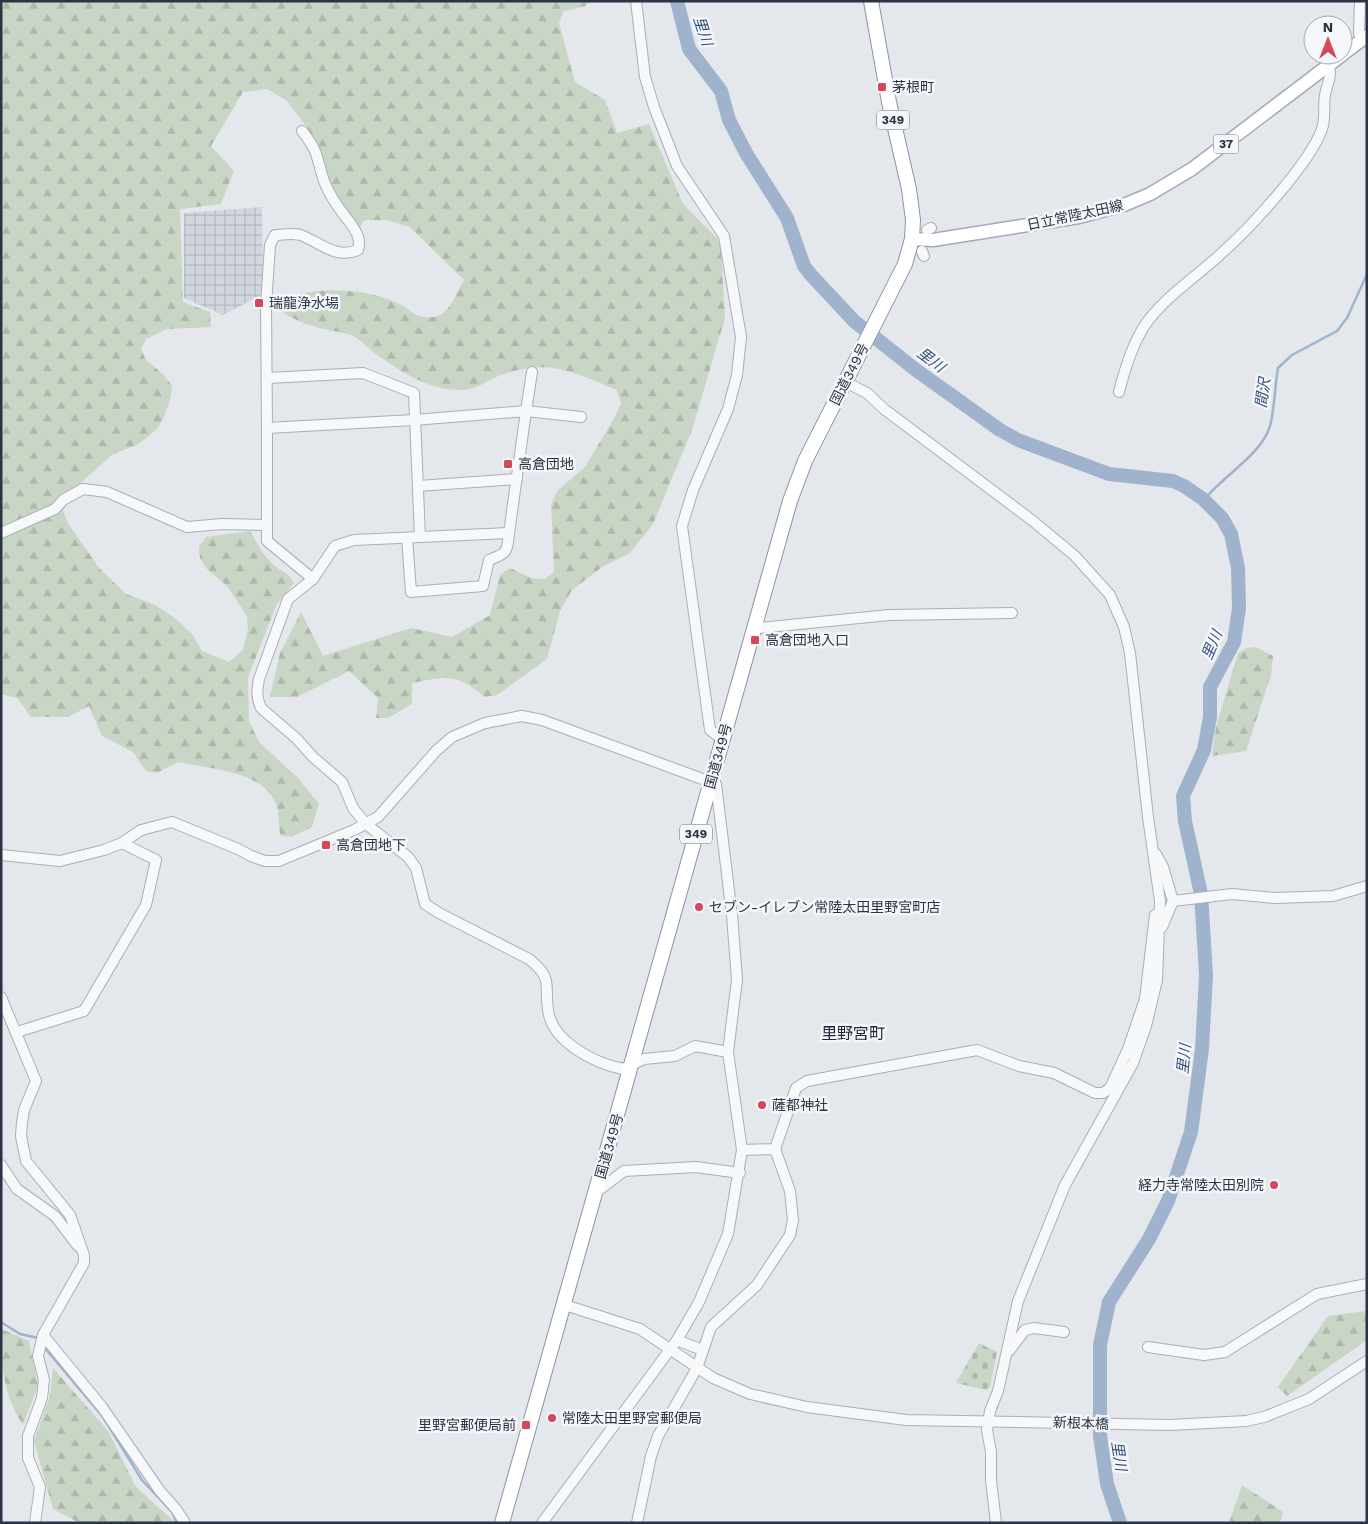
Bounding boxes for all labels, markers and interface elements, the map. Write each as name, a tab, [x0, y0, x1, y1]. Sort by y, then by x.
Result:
water label: 里川	[690, 14, 717, 50]
north arrow	[1303, 15, 1353, 65]
text: N	[1323, 19, 1333, 35]
place label: 茅根町	[892, 79, 934, 95]
marker: 茅根町	[876, 81, 888, 93]
road number: 349	[877, 110, 909, 130]
road number: 37	[1214, 134, 1238, 154]
street label: 日立常陸太田線	[1025, 197, 1125, 233]
place label: 瑞龍浄水場	[269, 295, 339, 311]
marker: 瑞龍浄水場	[253, 297, 265, 309]
street label: 国道349号	[827, 340, 871, 408]
water label: 里川	[914, 344, 950, 377]
water label: 間沢	[1252, 375, 1274, 409]
place label: 高倉団地	[518, 456, 574, 472]
marker: 高倉団地	[502, 458, 514, 470]
water label: 里川	[1198, 626, 1227, 662]
place label: 高倉団地入口	[765, 632, 849, 648]
marker: 高倉団地入口	[749, 634, 761, 646]
street label: 国道349号	[702, 721, 734, 791]
road number: 349	[680, 824, 712, 844]
place label: 高倉団地下	[336, 837, 406, 853]
marker: 高倉団地下	[320, 839, 332, 851]
place label: セブン-イレブン常陸太田里野宮町店	[709, 899, 940, 915]
marker: セブン-イレブン常陸太田里野宮町店	[693, 901, 705, 913]
district label: 里野宮町	[821, 1024, 885, 1043]
water label: 里川	[1173, 1041, 1195, 1075]
place label: 薩都神社	[772, 1097, 828, 1113]
marker: 薩都神社	[756, 1099, 768, 1111]
street label: 国道349号	[592, 1111, 626, 1181]
place label: 経力寺常陸太田別院	[1138, 1177, 1264, 1193]
marker: 経力寺常陸太田別院	[1268, 1179, 1280, 1191]
place label: 常陸太田里野宮郵便局	[562, 1410, 702, 1426]
marker: 常陸太田里野宮郵便局	[546, 1412, 558, 1424]
street label: 新根本橋	[1053, 1414, 1109, 1432]
place label: 里野宮郵便局前	[418, 1417, 516, 1433]
marker: 里野宮郵便局前	[520, 1419, 532, 1431]
water label: 里川	[1108, 1440, 1131, 1474]

